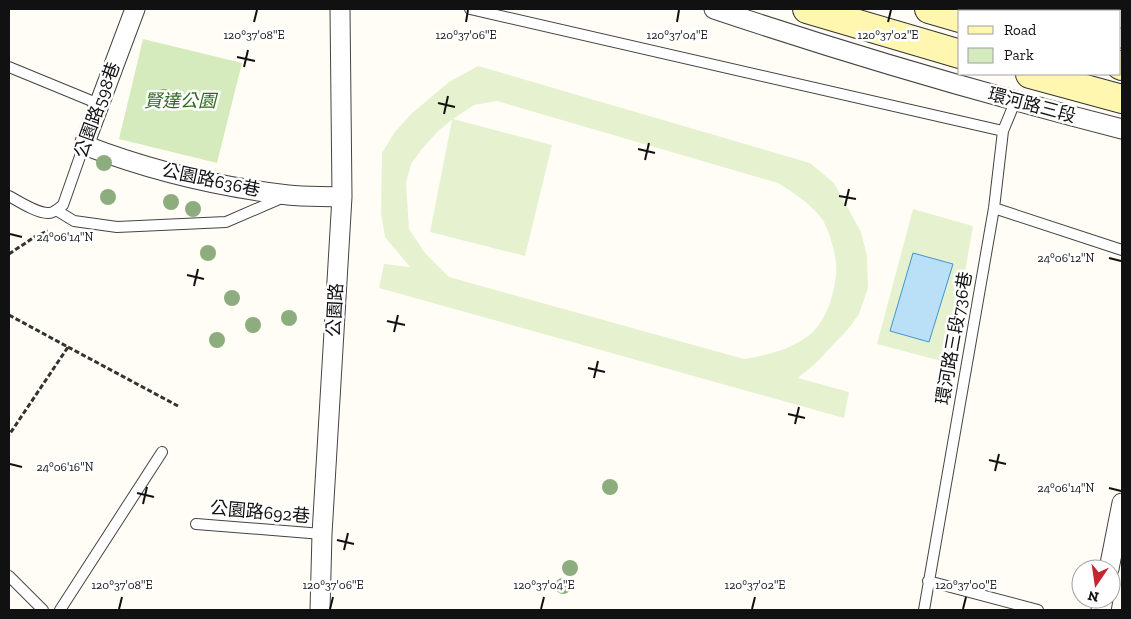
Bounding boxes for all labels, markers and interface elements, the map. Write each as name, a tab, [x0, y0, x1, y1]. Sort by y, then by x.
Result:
legend	[958, 10, 1121, 75]
text: Road	[1004, 21, 1037, 39]
text: 120°37'08"E	[223, 28, 285, 42]
text: 120°37'06"E	[435, 28, 497, 42]
text: 120°37'04"E	[647, 28, 707, 42]
text: 120°37'02"E	[858, 28, 918, 42]
text: Park	[1004, 46, 1034, 64]
street label: 公園路598巷	[69, 59, 125, 161]
street label: 環河路三段	[986, 83, 1078, 127]
park label: 賢達公園	[144, 90, 219, 112]
street label: 公園路636巷	[160, 159, 262, 201]
text: 24°06'14"N	[37, 230, 94, 244]
text: 24°06'12"N	[1038, 251, 1095, 265]
street label: 環河路三段736巷	[931, 270, 977, 406]
street label: 公園路	[323, 282, 347, 338]
text: 24°06'16"N	[36, 460, 94, 474]
text: 24°06'14"N	[1038, 481, 1095, 495]
street label: 公園路692巷	[209, 497, 311, 527]
north arrow	[1071, 559, 1121, 609]
text: 120°37'08"E	[91, 578, 153, 592]
text: 120°37'06"E	[302, 578, 364, 592]
text: 120°37'04"E	[514, 578, 574, 592]
text: 120°37'02"E	[725, 578, 785, 592]
text: 120°37'00"E	[935, 578, 997, 592]
text: N	[1086, 587, 1100, 606]

